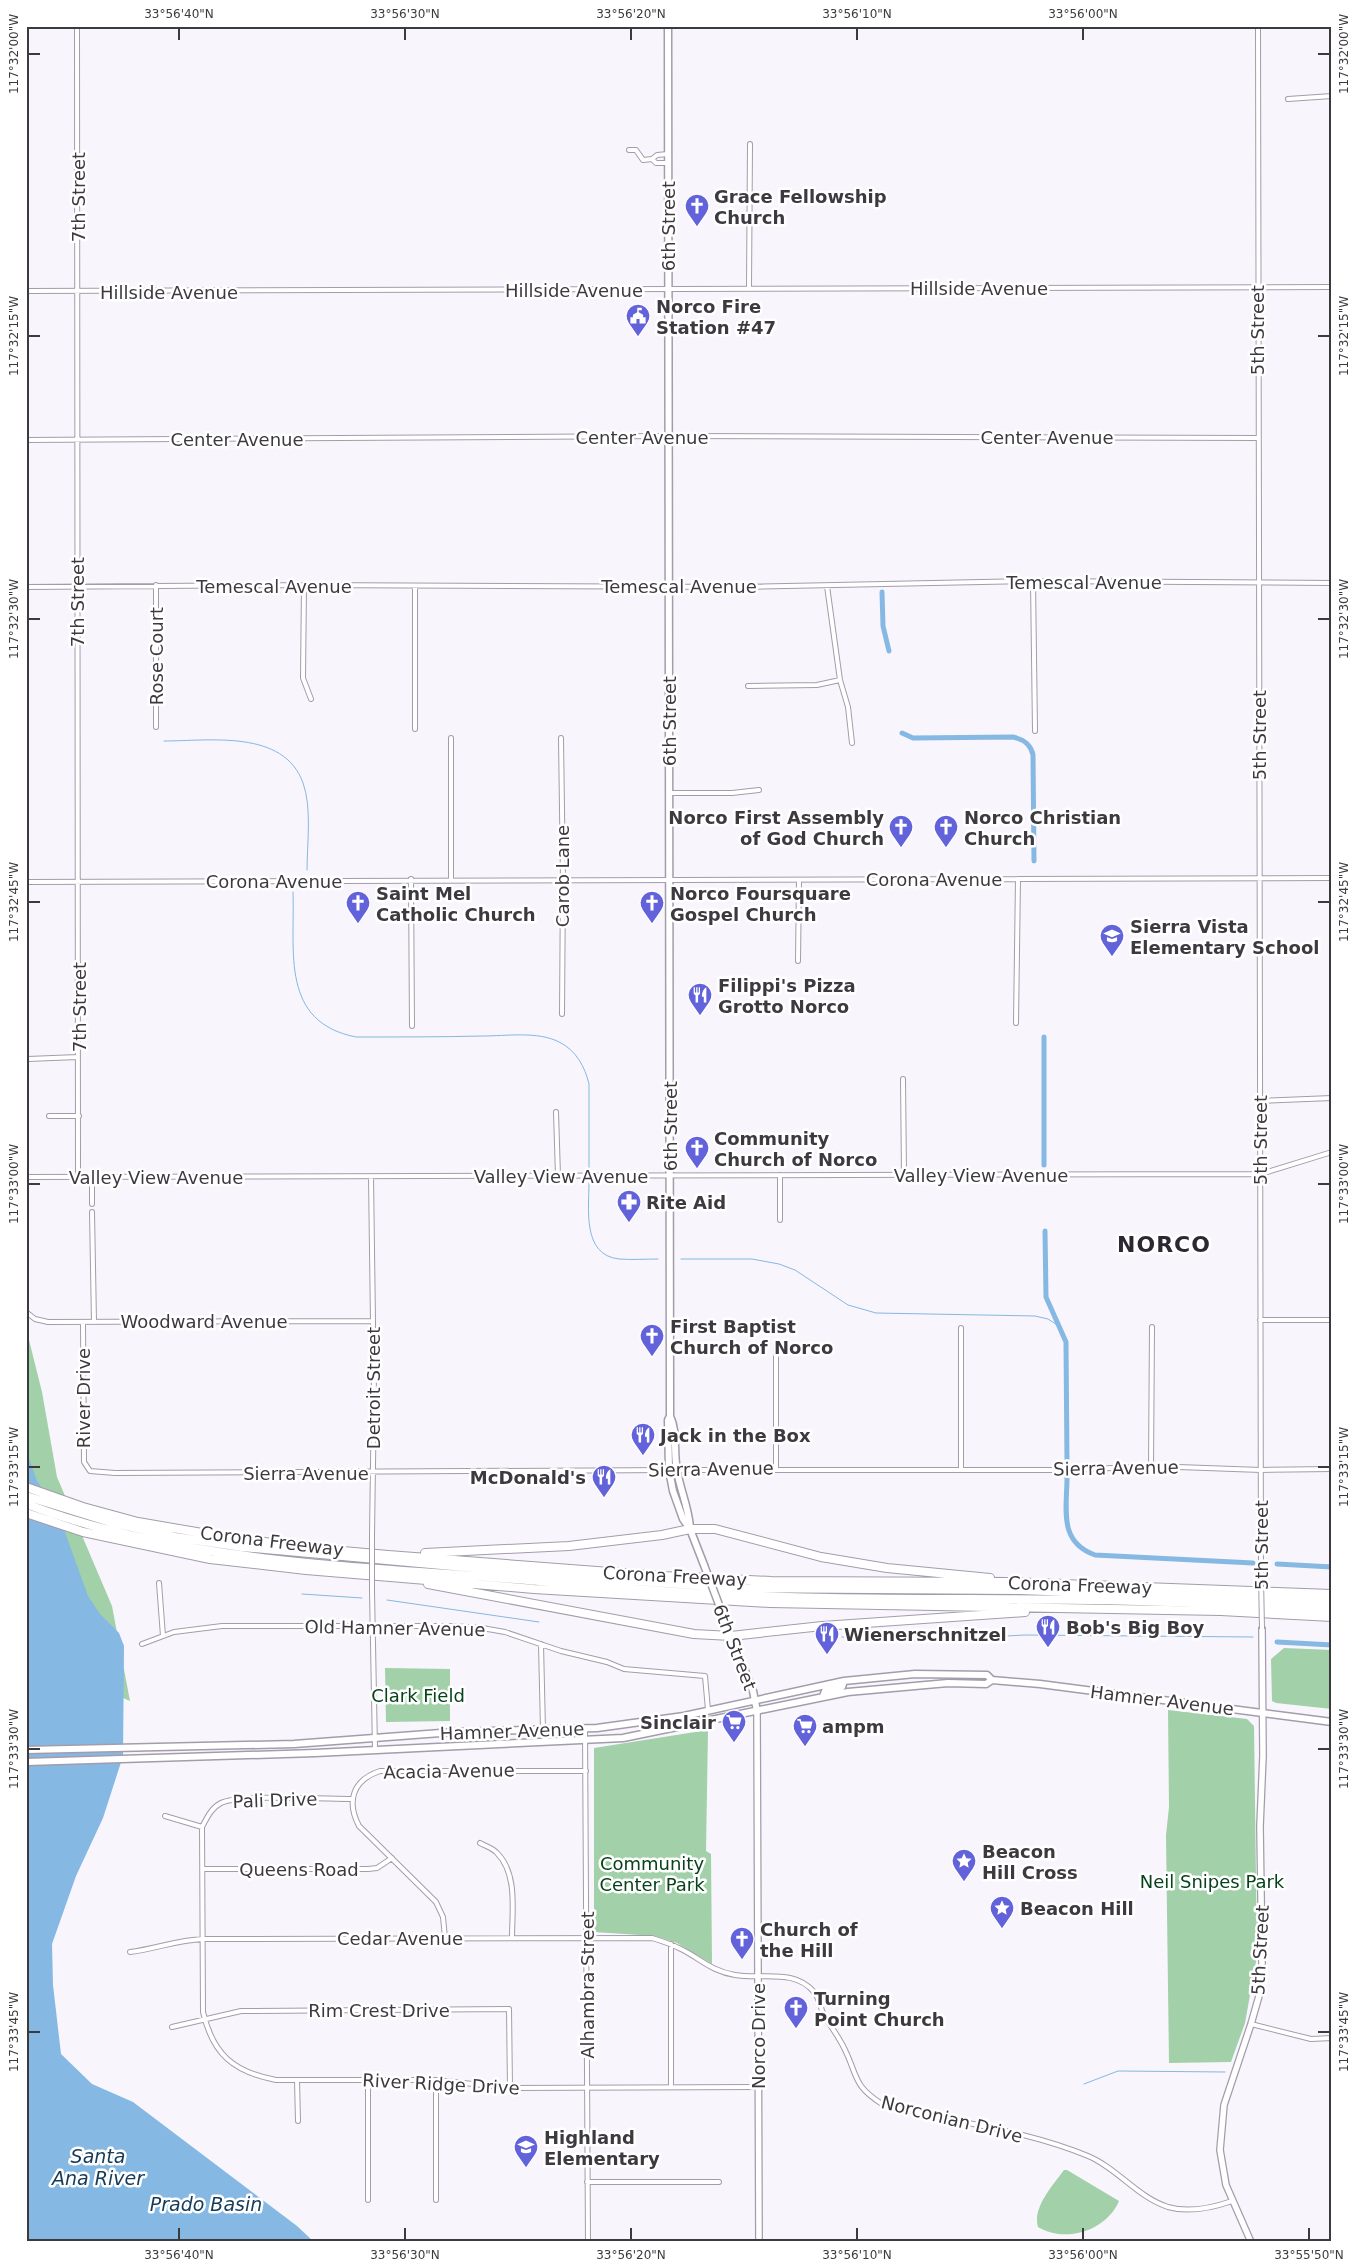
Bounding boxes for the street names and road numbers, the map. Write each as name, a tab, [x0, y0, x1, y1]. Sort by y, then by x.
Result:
street label: 7th Street	[68, 152, 89, 242]
street label: 6th Street	[658, 181, 679, 271]
street label: Hillside Avenue	[910, 278, 1048, 299]
street label: Hillside Avenue	[505, 280, 643, 301]
street label: Hillside Avenue	[100, 282, 238, 303]
street label: 5th Street	[1247, 285, 1268, 375]
street label: Center Avenue	[575, 427, 709, 448]
street label: Center Avenue	[980, 427, 1114, 448]
street label: Center Avenue	[170, 429, 304, 450]
street label: 7th Street	[67, 557, 88, 647]
street label: Temescal Avenue	[1005, 572, 1162, 593]
street label: Temescal Avenue	[195, 576, 352, 597]
street label: Temescal Avenue	[600, 576, 757, 597]
street label: Rose Court	[146, 607, 167, 705]
street label: 6th Street	[659, 676, 680, 766]
street label: 5th Street	[1249, 690, 1270, 780]
street label: Carob Lane	[552, 825, 573, 927]
street label: Corona Avenue	[866, 869, 1002, 890]
street label: Corona Avenue	[206, 871, 342, 892]
street label: 7th Street	[69, 962, 90, 1052]
street label: 6th Street	[660, 1081, 681, 1171]
street label: 5th Street	[1250, 1095, 1271, 1185]
street label: Valley View Avenue	[894, 1165, 1068, 1186]
street label: Valley View Avenue	[474, 1166, 648, 1187]
street label: Valley View Avenue	[69, 1167, 243, 1188]
street label: Woodward Avenue	[120, 1311, 288, 1332]
street label: Detroit Street	[363, 1327, 384, 1449]
street label: River Drive	[73, 1348, 94, 1448]
street label: Sierra Avenue	[1053, 1456, 1179, 1480]
street label: Sierra Avenue	[648, 1457, 774, 1481]
street label: Sierra Avenue	[243, 1463, 369, 1484]
street label: 5th Street	[1251, 1500, 1272, 1590]
street label: Corona Freeway	[199, 1522, 345, 1560]
street label: Corona Freeway	[602, 1562, 748, 1590]
street label: Corona Freeway	[1007, 1572, 1153, 1598]
street label: 6th Street	[709, 1601, 761, 1693]
street label: Old Hamner Avenue	[304, 1616, 486, 1640]
street label: Hamner Avenue	[1089, 1681, 1235, 1719]
street label: Hamner Avenue	[439, 1718, 585, 1744]
street label: Acacia Avenue	[383, 1759, 515, 1783]
street label: Pali Drive	[232, 1788, 318, 1812]
street label: Queens Road	[239, 1859, 359, 1880]
street label: 5th Street	[1247, 1904, 1273, 1996]
street label: Alhambra Street	[577, 1911, 598, 2059]
street label: Cedar Avenue	[337, 1928, 463, 1949]
street label: Norco Drive	[748, 1983, 769, 2089]
street label: Rim Crest Drive	[308, 2000, 450, 2021]
street label: River Ridge Drive	[362, 2069, 520, 2099]
street label: Norconian Drive	[879, 2091, 1025, 2147]

